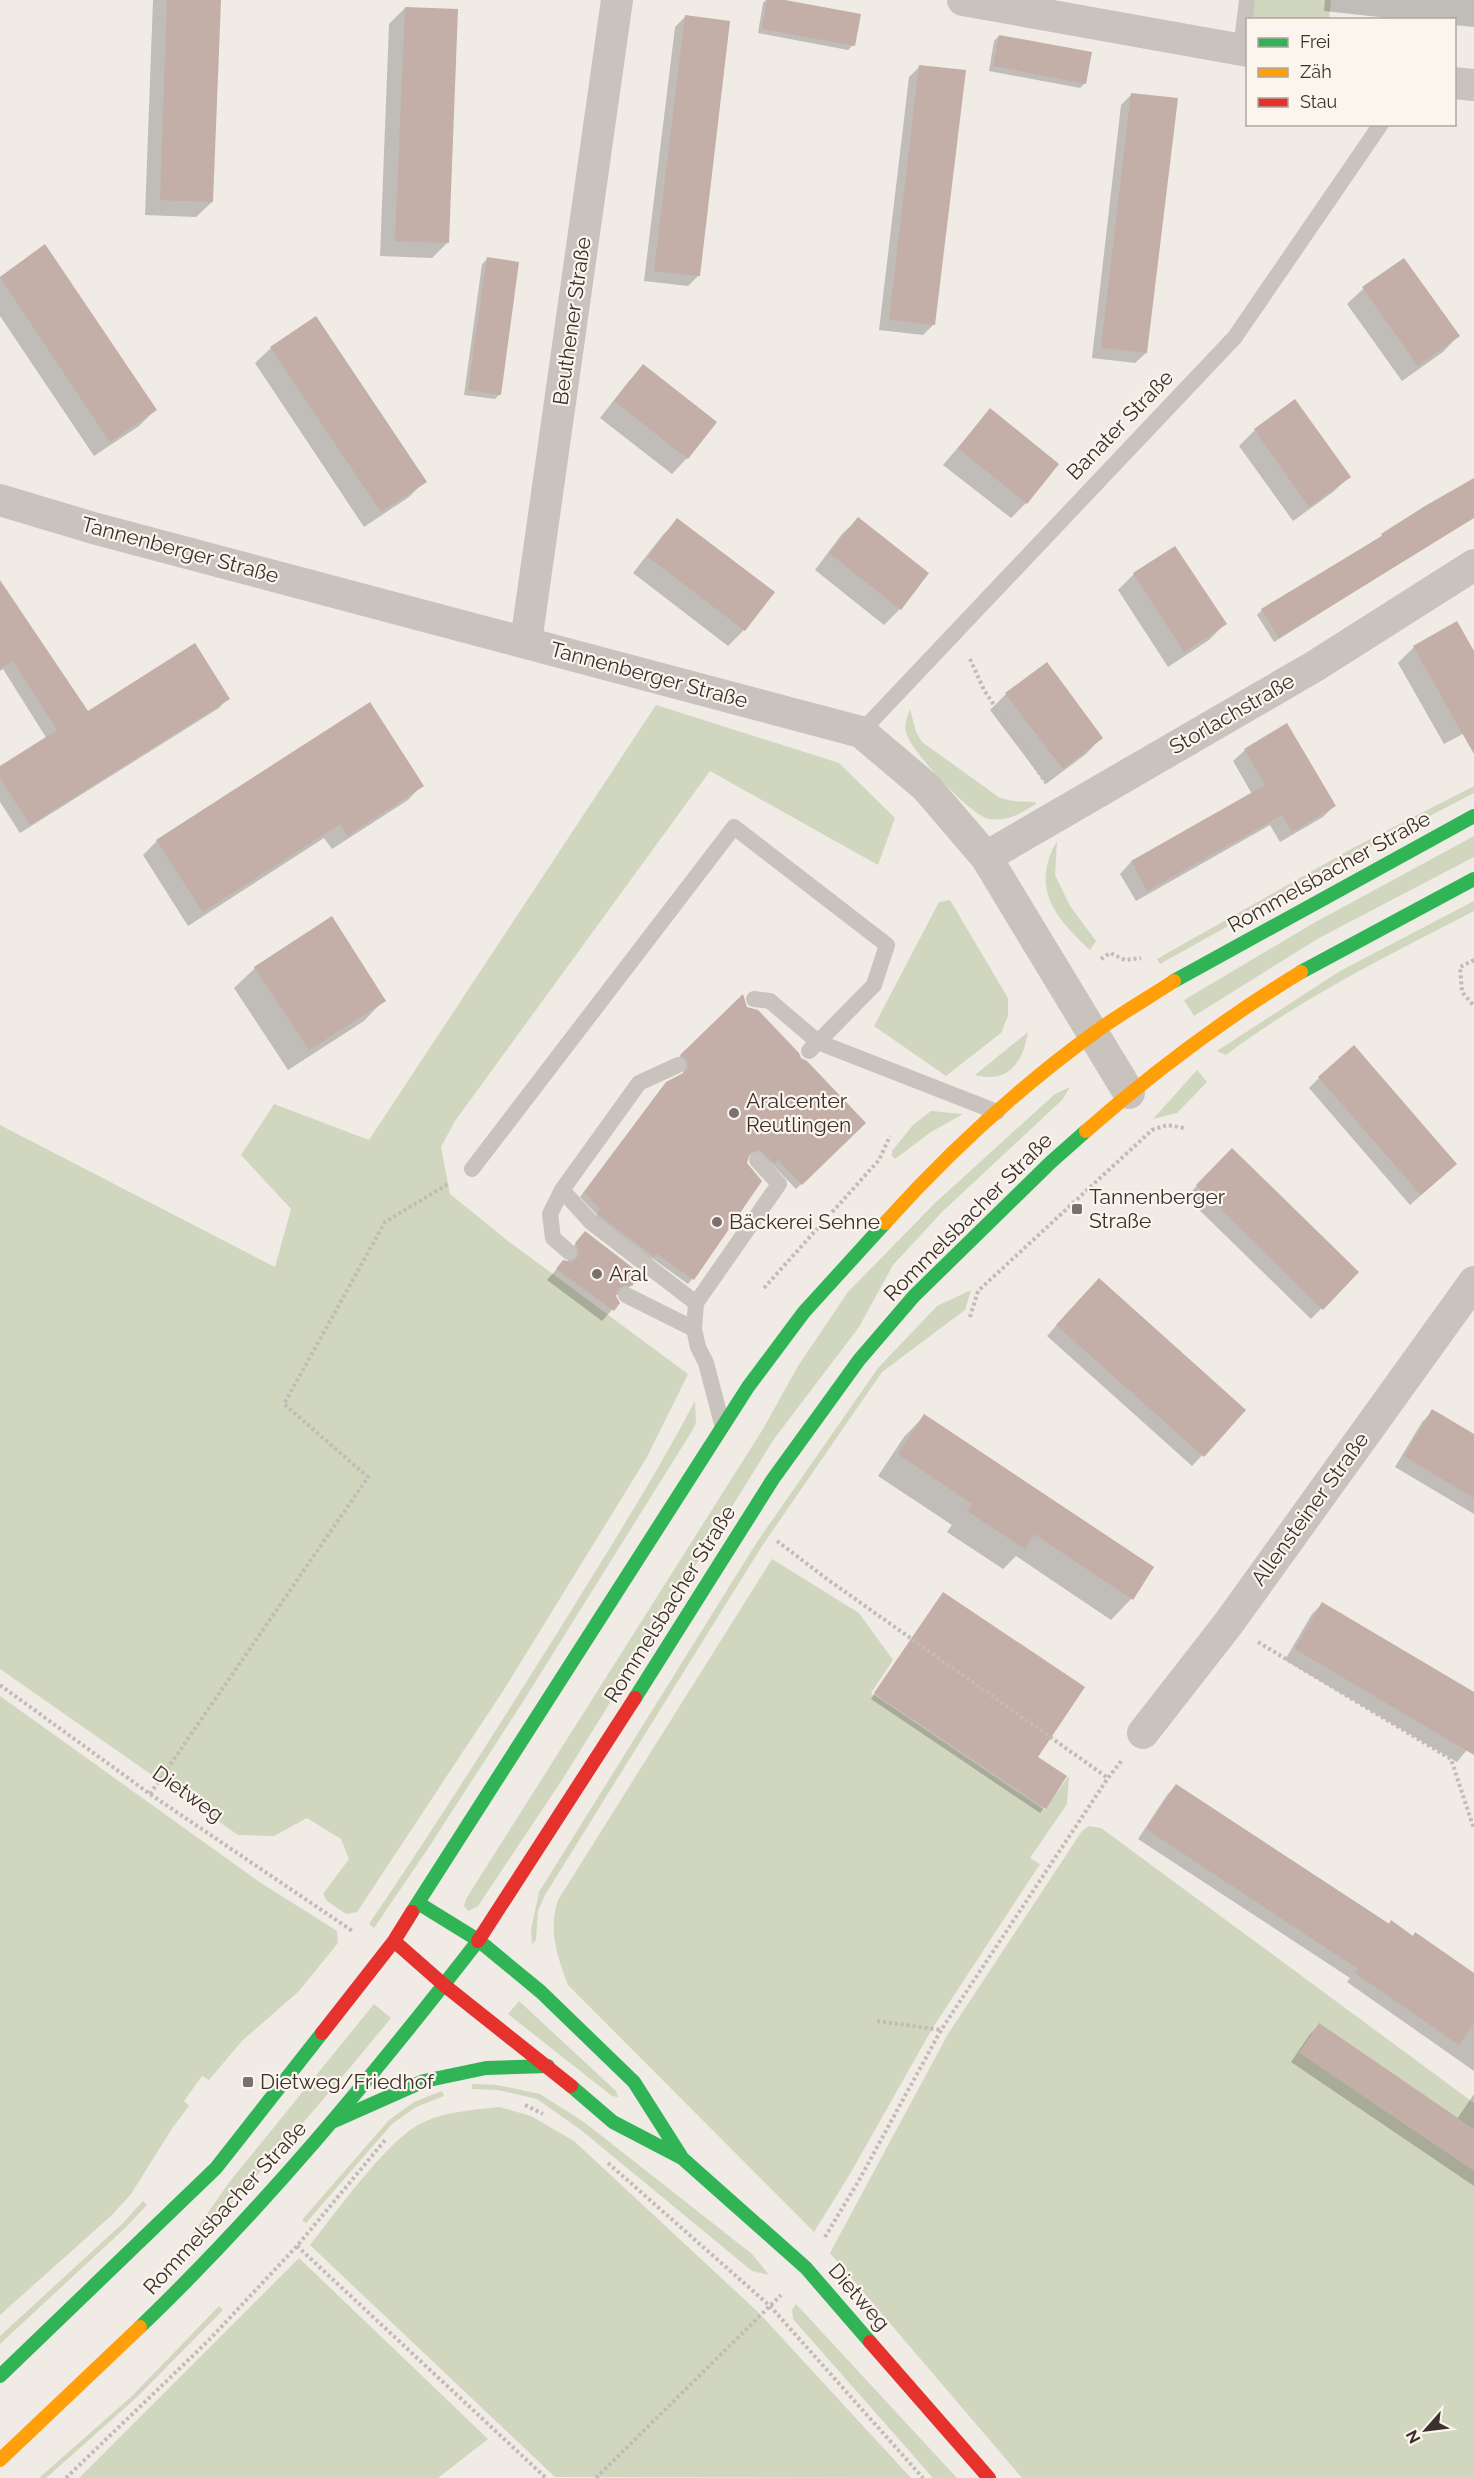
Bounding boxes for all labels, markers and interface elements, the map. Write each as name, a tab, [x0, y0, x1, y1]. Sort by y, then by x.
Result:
legend	[1246, 18, 1456, 126]
text: Frei	[1300, 31, 1330, 52]
text: Zäh	[1300, 61, 1332, 82]
text: Stau	[1300, 91, 1337, 112]
street label: Beuthener Straße	[547, 235, 596, 407]
street label: Banater Straße	[1061, 365, 1178, 485]
street label: Tannenberger Straße	[79, 511, 282, 588]
street label: Tannenberger Straße	[548, 636, 751, 713]
street label: Storlachstraße	[1165, 668, 1299, 759]
street label: Rommelsbacher Straße	[1223, 805, 1434, 938]
place label: Aralcenter Reutlingen	[746, 1088, 851, 1137]
marker: Aralcenter Reutlingen	[727, 1106, 741, 1120]
street label: Rommelsbacher Straße	[878, 1127, 1057, 1306]
place label: Tannenberger Straße	[1089, 1184, 1226, 1233]
marker: Tannenberger Straße	[1070, 1202, 1084, 1216]
place label: Bäckerei Sehne	[729, 1209, 880, 1234]
marker: Bäckerei Sehne	[710, 1215, 724, 1229]
place label: Aral	[609, 1261, 648, 1286]
marker: Aral	[590, 1267, 604, 1281]
street label: Allensteiner Straße	[1246, 1427, 1374, 1590]
street label: Rommelsbacher Straße	[599, 1501, 740, 1707]
street label: Dietweg	[148, 1760, 229, 1827]
place label: Dietweg/Friedhof	[260, 2069, 435, 2094]
marker: Dietweg/Friedhof	[241, 2075, 255, 2089]
street label: Rommelsbacher Straße	[138, 2116, 311, 2299]
street label: Dietweg	[823, 2258, 895, 2335]
north arrow	[1396, 2400, 1456, 2460]
text: N	[1402, 2427, 1424, 2447]

